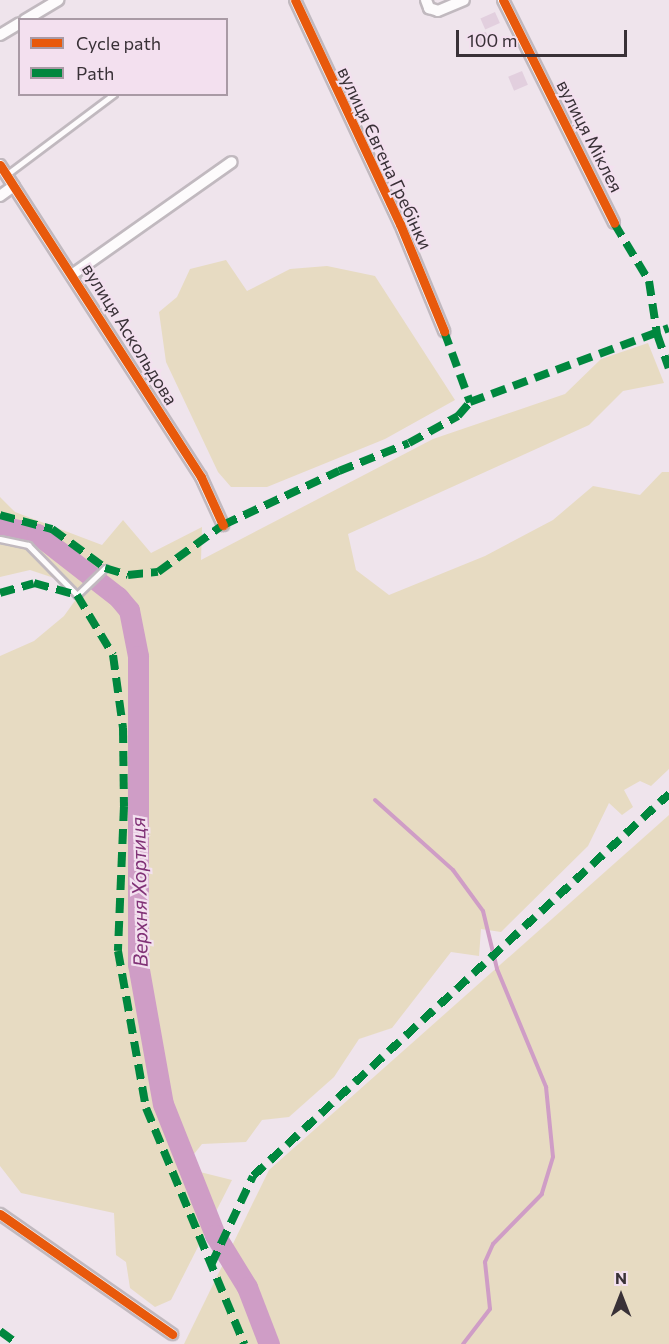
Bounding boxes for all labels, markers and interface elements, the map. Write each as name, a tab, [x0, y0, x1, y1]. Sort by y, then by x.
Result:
legend	[18, 18, 228, 96]
scale bar	[459, 18, 630, 56]
text: 100 m	[467, 29, 517, 51]
text: Cycle path	[76, 32, 161, 54]
text: Path	[76, 62, 114, 84]
street label: вулиця Євгена Гребінки	[333, 63, 437, 253]
street label: вулиця Міклея	[552, 76, 628, 196]
street label: вулиця Аскольдова	[78, 259, 182, 409]
water label: Верхня Хортиця	[126, 817, 152, 967]
north arrow	[591, 1266, 651, 1326]
text: N	[615, 1268, 627, 1287]

